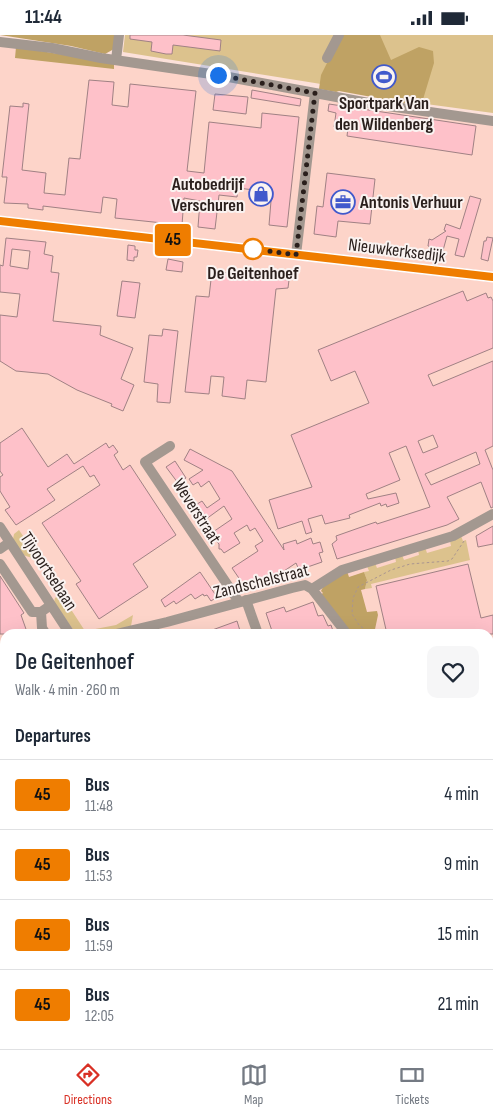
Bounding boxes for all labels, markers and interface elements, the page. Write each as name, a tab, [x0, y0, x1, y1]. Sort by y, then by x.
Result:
text: 11:44	[25, 6, 62, 29]
your location	[206, 63, 231, 88]
sports icon: Sportpark Van den Wildenberg	[371, 64, 397, 90]
place label: Sportpark Van den Wildenberg	[335, 93, 433, 135]
place label: Autobedrijf Verschuren	[171, 174, 244, 216]
shop icon: Autobedrijf Verschuren	[248, 181, 274, 207]
office icon: Antonis Verhuur	[330, 189, 356, 215]
place label: Antonis Verhuur	[359, 192, 463, 213]
line badge: 45	[150, 224, 196, 256]
text: 45	[165, 229, 181, 250]
street label: Nieuwkerksedijk	[347, 234, 447, 267]
marker: De Geitenhoef	[242, 238, 264, 260]
place label: De Geitenhoef	[207, 263, 299, 284]
street label: Weverstraat	[168, 475, 226, 548]
street label: Tijvoortsebaan	[16, 528, 82, 614]
street label: Zandschelstraat	[211, 559, 311, 603]
button: heart	[427, 646, 479, 698]
text: De Geitenhoef	[15, 647, 134, 676]
text: Walk · 4 min · 260 m	[15, 681, 120, 700]
text: Departures	[15, 725, 91, 748]
text: Bus	[85, 774, 110, 797]
text: 4 min	[444, 783, 479, 806]
text: 45	[34, 784, 51, 805]
text: 11:48	[85, 797, 113, 816]
text: Bus	[85, 844, 110, 867]
text: 9 min	[444, 853, 479, 876]
text: 45	[34, 854, 51, 875]
text: 11:53	[85, 867, 112, 886]
text: Bus	[85, 914, 110, 937]
text: 15 min	[438, 923, 479, 946]
text: 45	[34, 924, 51, 945]
text: 11:59	[85, 937, 113, 956]
text: Bus	[85, 984, 110, 1007]
text: 21 min	[438, 993, 479, 1016]
text: 45	[34, 994, 51, 1015]
text: 12:05	[85, 1007, 114, 1026]
tab: Directions	[64, 1061, 112, 1108]
tab: Map	[240, 1061, 268, 1108]
tab: Tickets	[395, 1061, 429, 1108]

